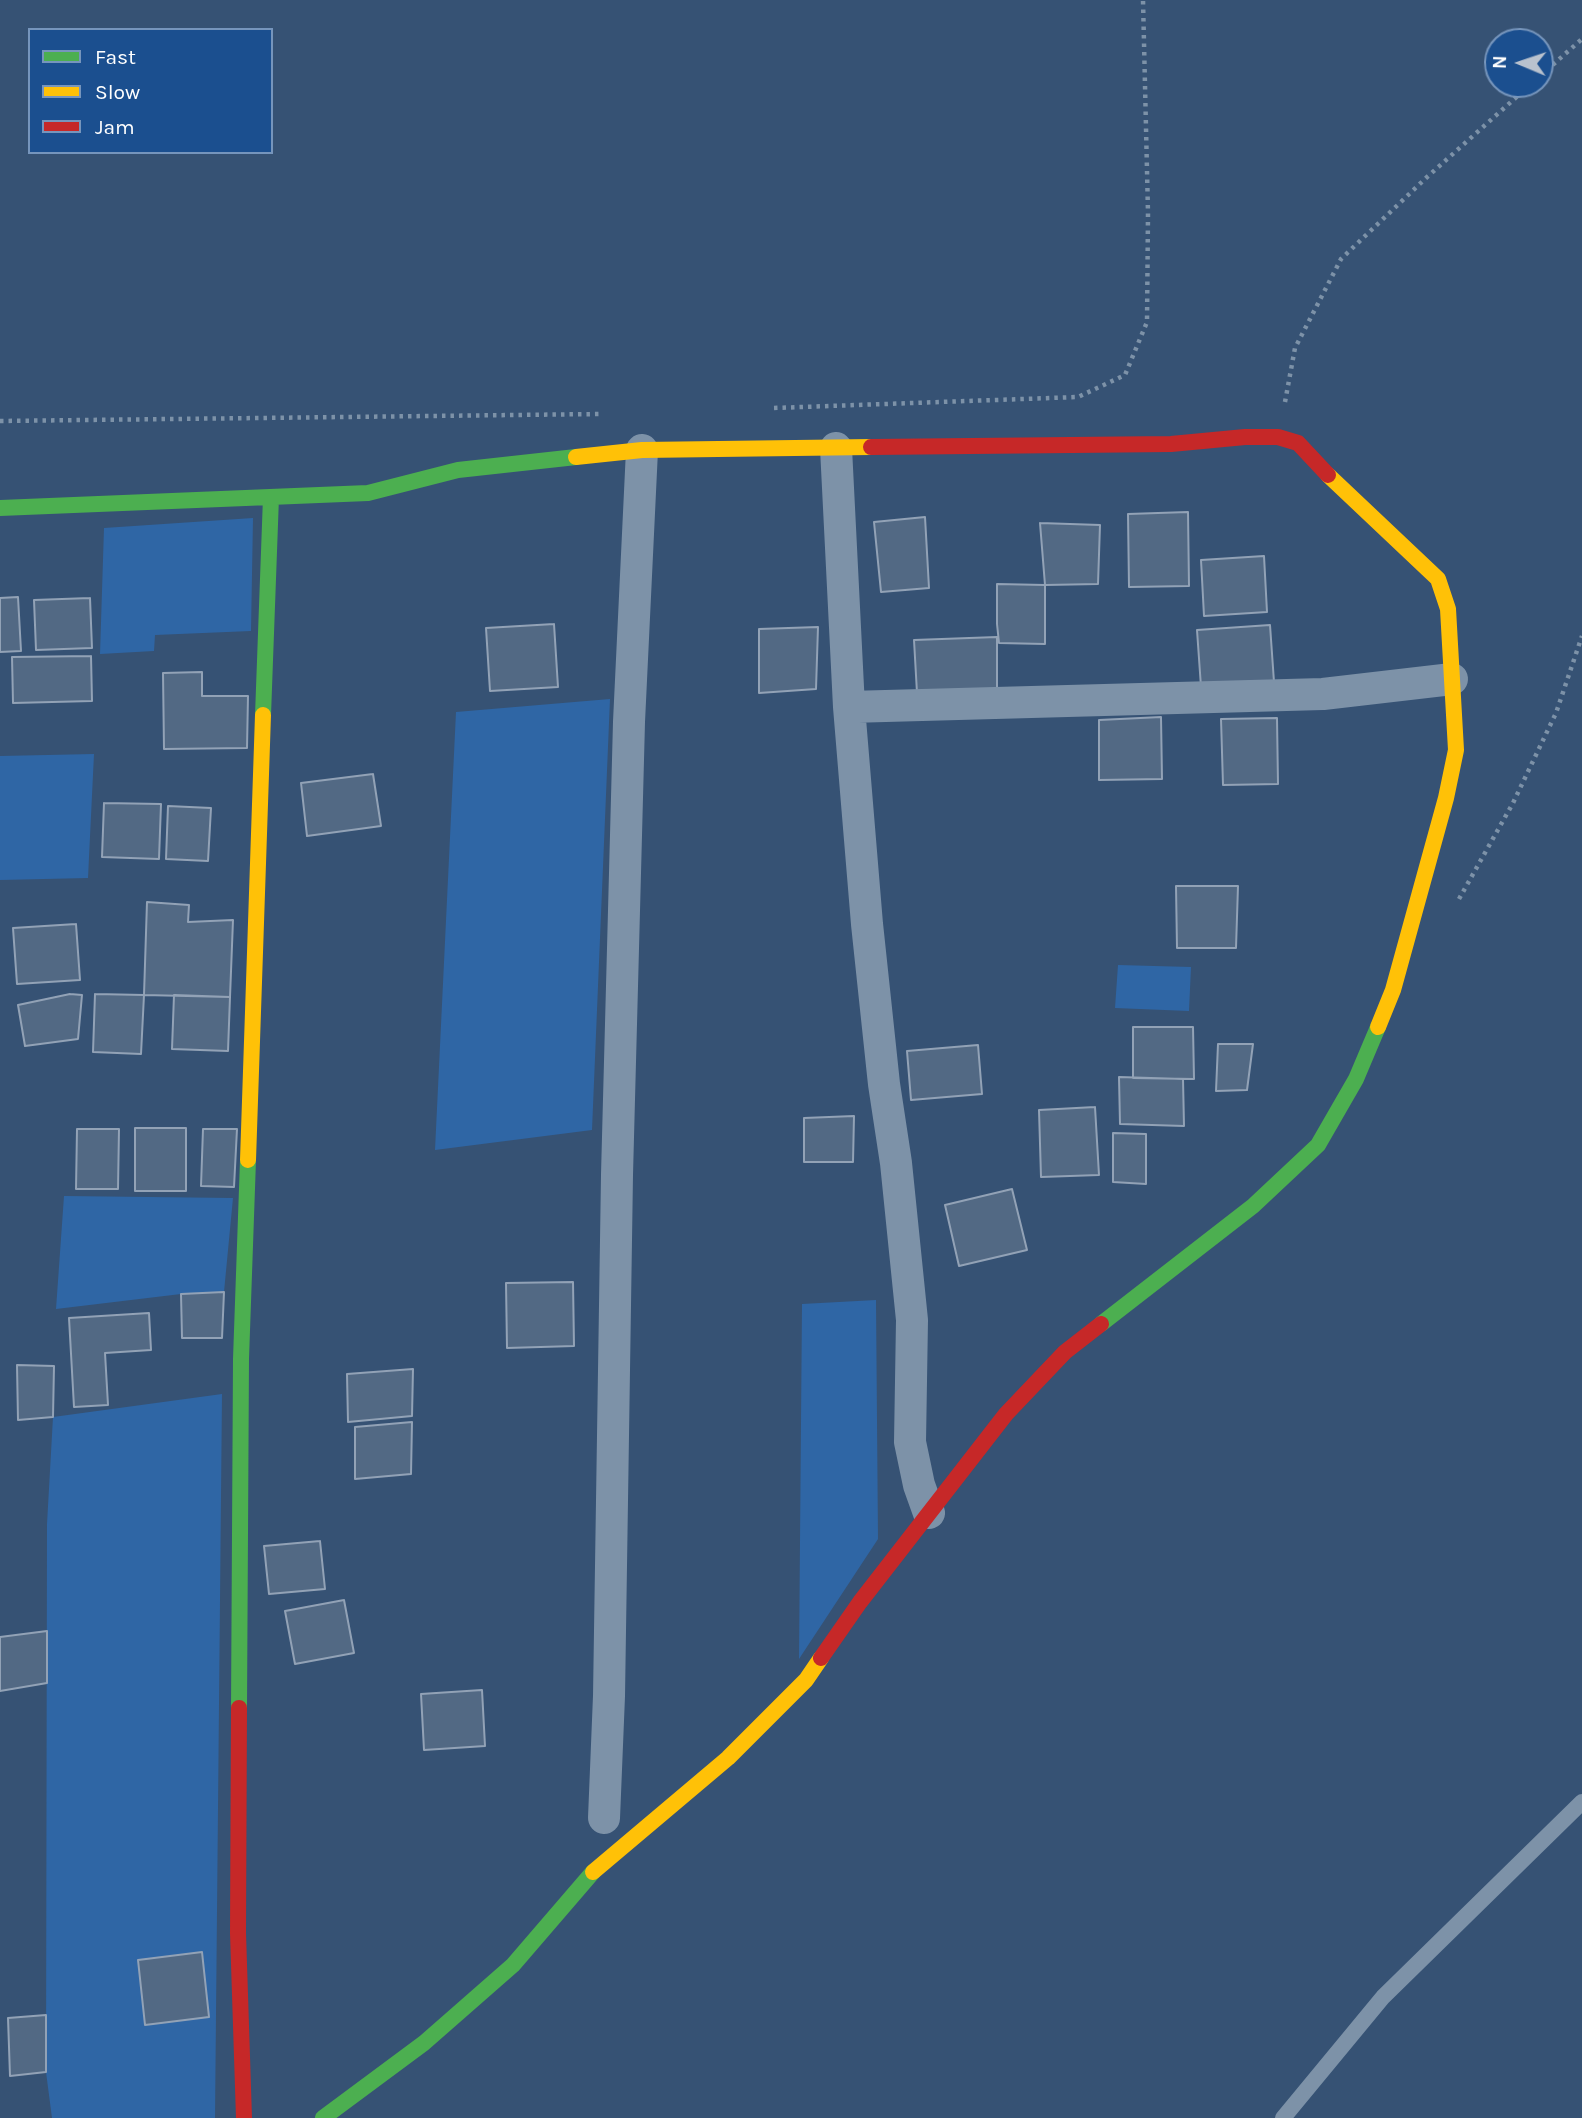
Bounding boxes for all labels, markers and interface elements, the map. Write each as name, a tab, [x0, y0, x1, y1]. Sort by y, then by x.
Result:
legend	[28, 28, 273, 154]
north arrow	[1484, 28, 1554, 98]
text: Fast	[95, 45, 136, 69]
text: N	[1489, 55, 1511, 70]
text: Slow	[95, 80, 140, 104]
text: Jam	[95, 115, 135, 139]

